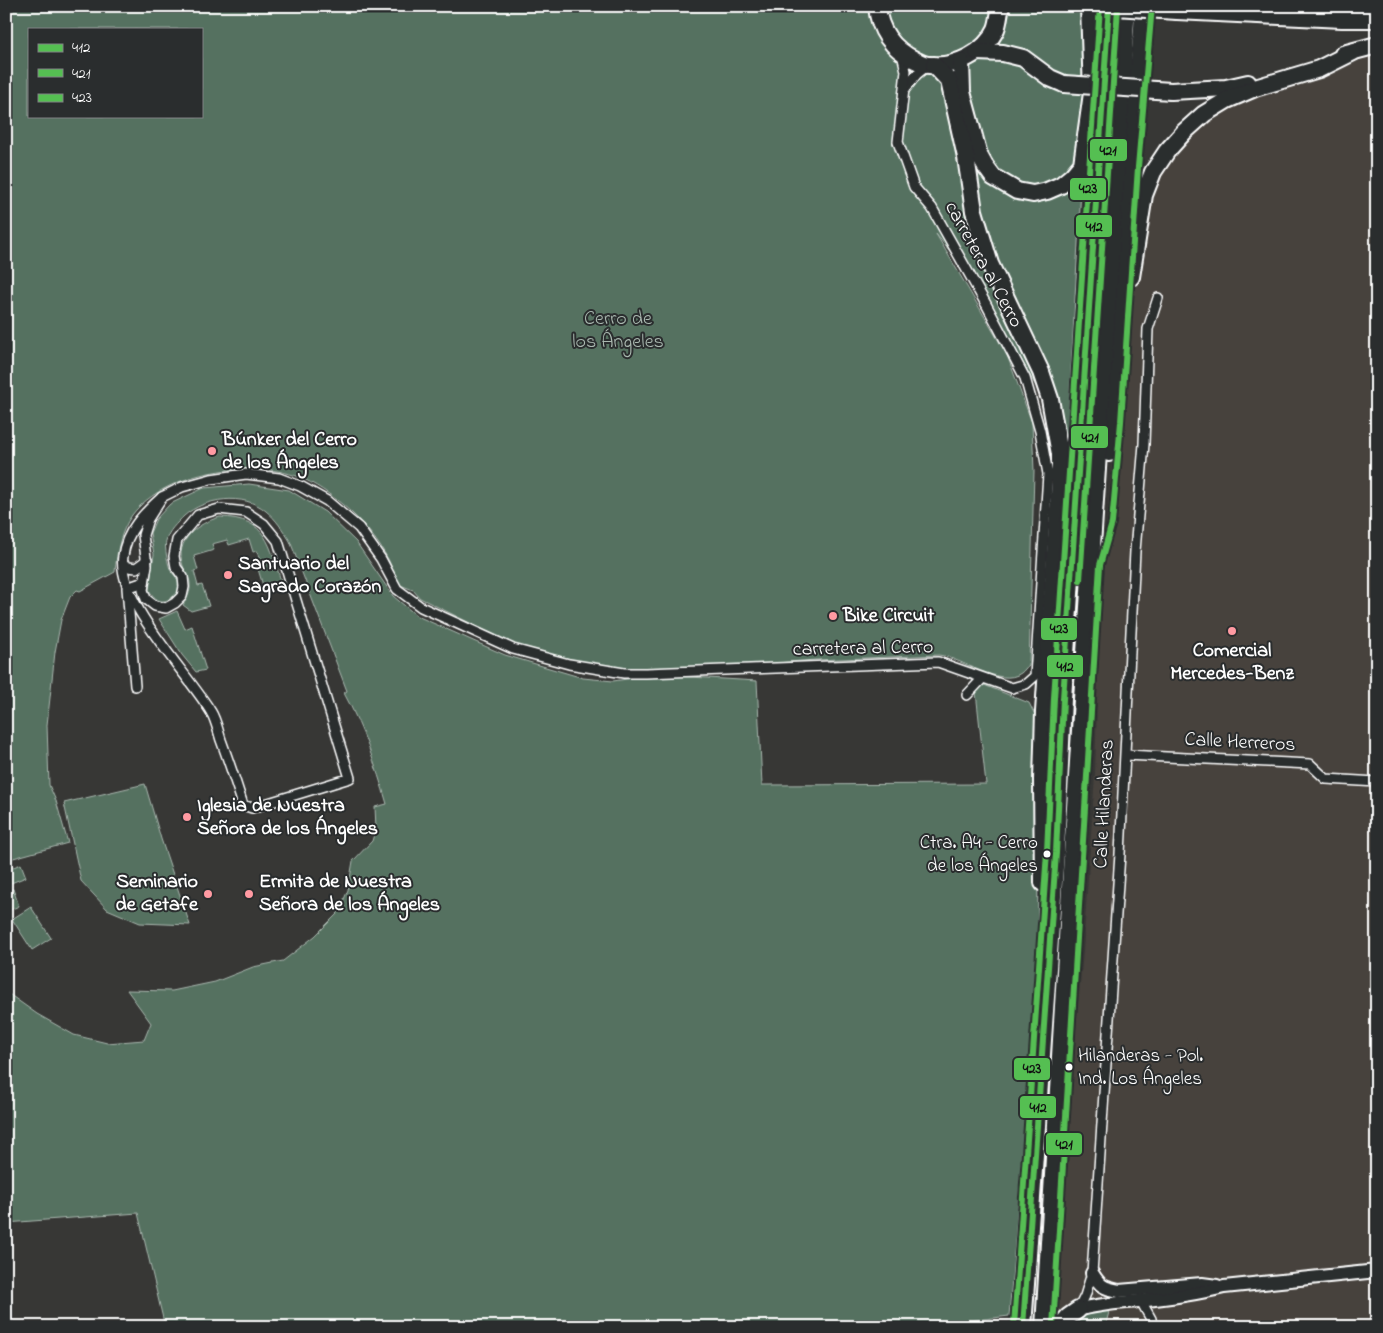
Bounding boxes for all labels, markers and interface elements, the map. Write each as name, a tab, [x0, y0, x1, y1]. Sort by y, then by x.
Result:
legend	[28, 28, 202, 118]
text: 412	[72, 37, 91, 59]
text: 421	[72, 63, 91, 85]
text: 423	[72, 87, 92, 109]
line badge: 421	[1089, 138, 1128, 162]
text: 421	[1098, 141, 1117, 162]
line badge: 423	[1069, 177, 1107, 201]
text: 423	[1078, 179, 1097, 200]
street label: carretera al Cerro	[936, 196, 1030, 334]
line badge: 412	[1075, 214, 1113, 238]
text: 412	[1084, 217, 1103, 238]
park label: Cerro de los Ángeles	[572, 305, 664, 358]
line badge: 421	[1070, 425, 1109, 449]
place label: Búnker del Cerro de los Ángeles	[221, 426, 357, 479]
text: 421	[1080, 428, 1099, 449]
marker: Búnker del Cerro de los Ángeles	[206, 445, 218, 457]
place label: Santuario del Sagrado Corazón	[238, 550, 381, 603]
marker: Santuario del Sagrado Corazón	[222, 569, 234, 581]
place label: Bike Circuit	[842, 602, 934, 631]
marker: Bike Circuit	[827, 610, 839, 622]
line badge: 423	[1040, 617, 1078, 641]
text: 423	[1049, 619, 1068, 640]
marker: Comercial Mercedes-Benz	[1226, 625, 1238, 637]
street label: carretera al Cerro	[792, 633, 934, 665]
place label: Comercial Mercedes-Benz	[1170, 637, 1294, 689]
line badge: 412	[1046, 654, 1084, 678]
text: 412	[1055, 657, 1074, 678]
street label: Calle Herreros	[1184, 726, 1296, 760]
street label: Calle Hilanderas	[1087, 739, 1123, 869]
place label: Iglesia de Nuestra Señora de los Ángeles	[197, 792, 378, 845]
marker: Iglesia de Nuestra Señora de los Ángeles	[181, 811, 193, 823]
place label: Ctra. A4 - Cerro de los Ángeles	[920, 830, 1038, 882]
marker: Ctra. A4 - Cerro de los Ángeles	[1042, 849, 1052, 859]
place label: Seminario de Getafe	[116, 868, 199, 920]
place label: Ermita de Nuestra Señora de los Ángeles	[259, 868, 440, 921]
marker: Seminario de Getafe	[202, 888, 214, 900]
marker: Ermita de Nuestra Señora de los Ángeles	[243, 888, 255, 900]
place label: Hilanderas - Pol. Ind. Los Ángeles	[1078, 1043, 1203, 1095]
line badge: 423	[1013, 1057, 1051, 1081]
text: 423	[1022, 1059, 1041, 1080]
marker: Hilanderas - Pol. Ind. Los Ángeles	[1064, 1062, 1074, 1072]
line badge: 412	[1019, 1095, 1057, 1119]
text: 412	[1028, 1098, 1047, 1119]
line badge: 421	[1045, 1132, 1083, 1156]
text: 421	[1054, 1135, 1073, 1156]

